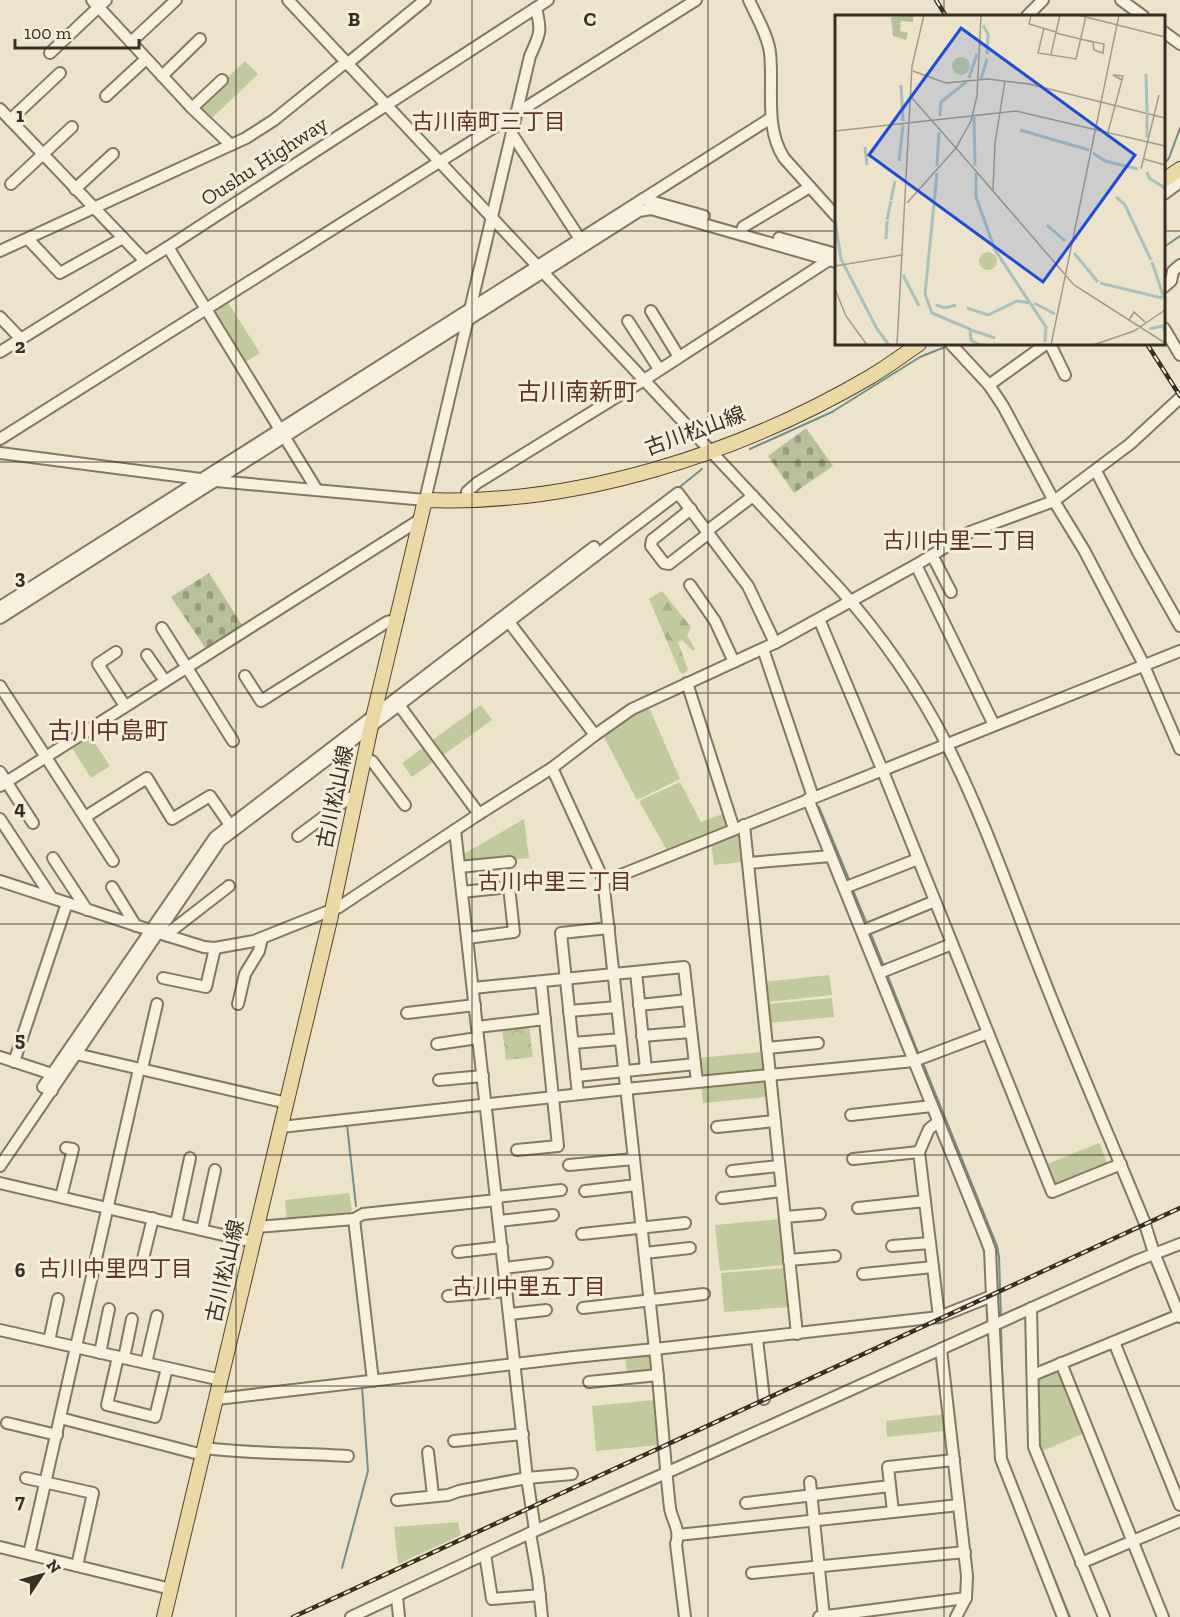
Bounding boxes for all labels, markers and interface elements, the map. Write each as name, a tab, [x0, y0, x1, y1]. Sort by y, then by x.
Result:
text: B	[348, 7, 360, 31]
text: C	[584, 7, 597, 31]
scale bar	[15, 12, 140, 50]
inset map	[835, 15, 1165, 345]
text: 100 m	[24, 22, 72, 44]
text: 1	[16, 103, 24, 127]
district label: 古川南町三丁目	[412, 108, 566, 135]
street label: Oushu Highway	[196, 110, 332, 211]
text: 2	[15, 334, 26, 358]
district label: 古川南新町	[517, 377, 637, 406]
street label: 古川松山線	[641, 401, 748, 460]
district label: 古川中里二丁目	[883, 527, 1037, 554]
text: 3	[15, 565, 26, 589]
district label: 古川中島町	[48, 716, 168, 745]
street label: 古川松山線	[311, 743, 358, 851]
text: 4	[14, 796, 26, 820]
district label: 古川中里三丁目	[478, 868, 632, 895]
text: 5	[15, 1027, 25, 1051]
street label: 古川松山線	[201, 1217, 249, 1325]
district label: 古川中里四丁目	[39, 1255, 193, 1282]
text: 6	[15, 1258, 26, 1282]
district label: 古川中里五丁目	[452, 1273, 606, 1300]
text: 7	[15, 1489, 25, 1513]
north arrow	[12, 1545, 72, 1605]
text: N	[42, 1556, 65, 1577]

